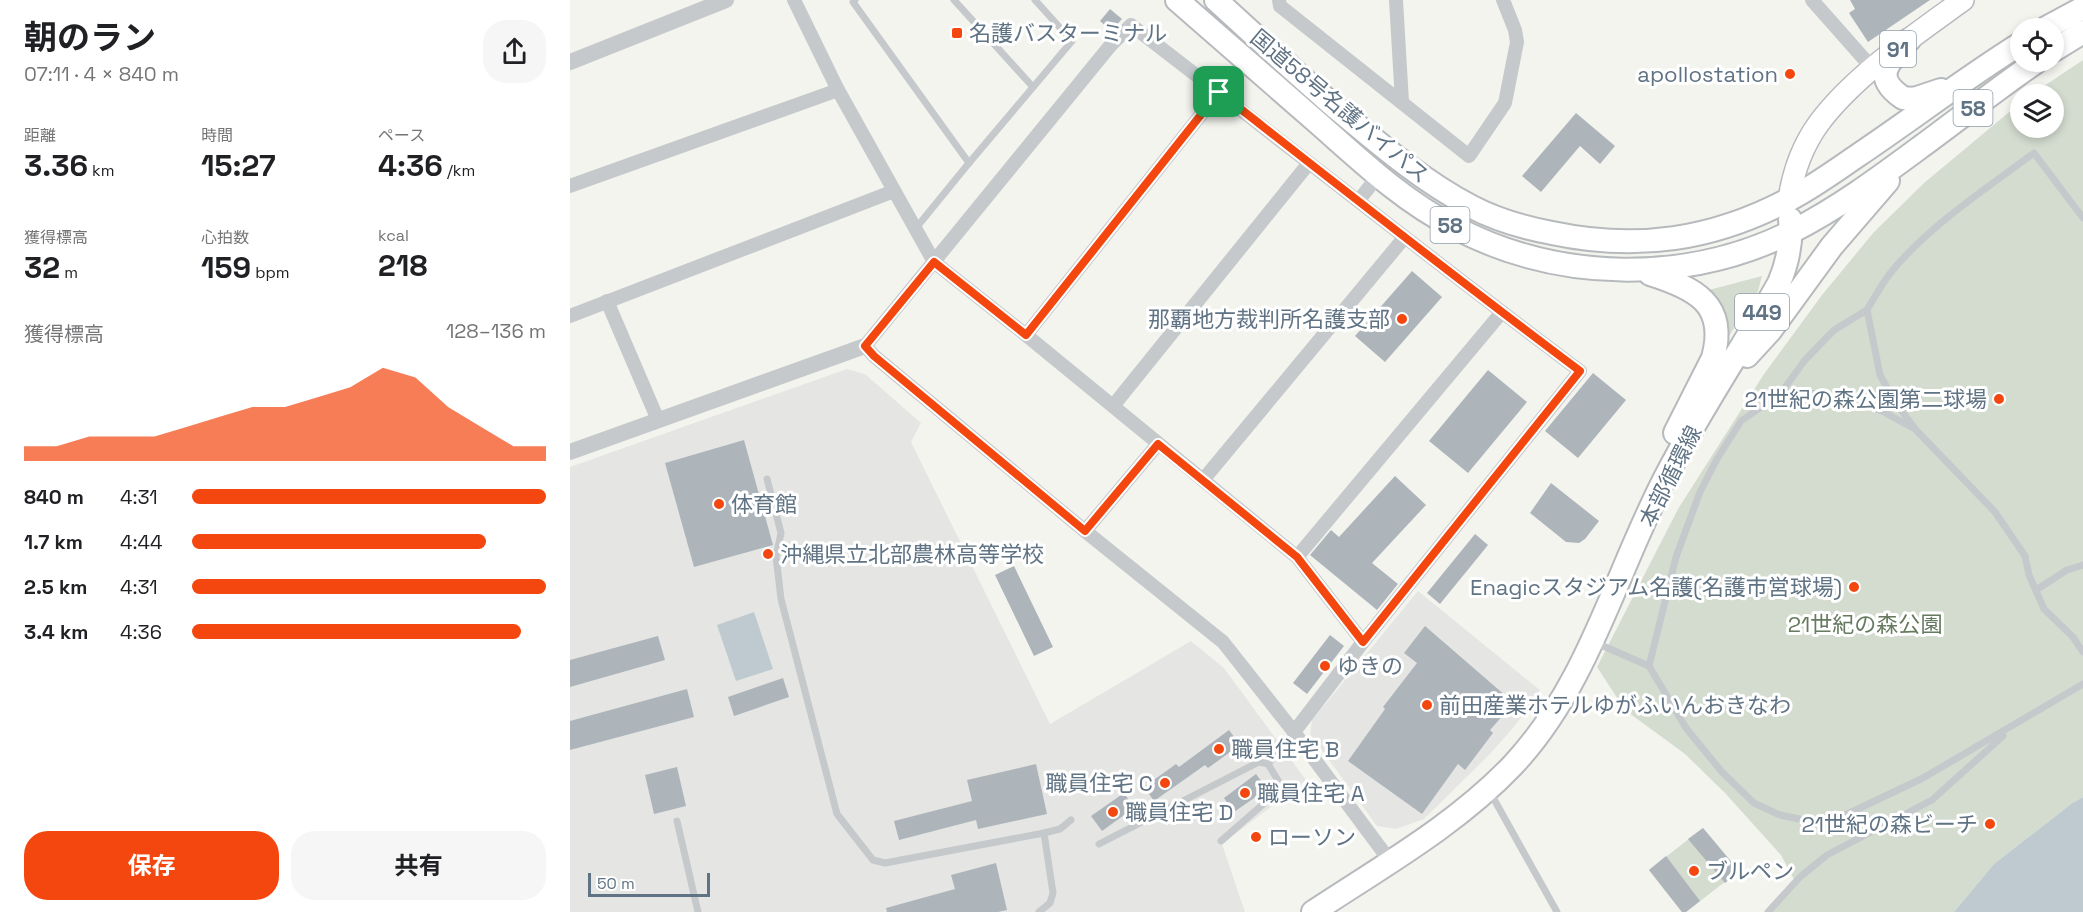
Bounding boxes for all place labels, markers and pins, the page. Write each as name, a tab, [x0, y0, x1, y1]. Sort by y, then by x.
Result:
place label: 名護バスターミナル	[969, 19, 1167, 47]
marker: 名護バスターミナル	[950, 26, 964, 40]
place label: apollostation	[1637, 60, 1778, 88]
pin	[1193, 66, 1244, 117]
marker: apollostation	[1783, 67, 1797, 81]
place label: 那覇地方裁判所名護支部	[1148, 305, 1390, 333]
marker: 那覇地方裁判所名護支部	[1395, 312, 1409, 326]
place label: 21世紀の森公園第二球場	[1745, 385, 1987, 413]
marker: 21世紀の森公園第二球場	[1992, 392, 2006, 406]
place label: 体育館	[731, 490, 797, 518]
marker: 体育館	[712, 497, 726, 511]
place label: 沖縄県立北部農林高等学校	[780, 540, 1044, 568]
marker: 沖縄県立北部農林高等学校	[761, 547, 775, 561]
place label: Enagicスタジアム名護(名護市営球場)	[1470, 573, 1842, 601]
marker: Enagicスタジアム名護(名護市営球場)	[1847, 580, 1861, 594]
place label: ゆきの	[1337, 652, 1403, 680]
marker: ゆきの	[1318, 659, 1332, 673]
place label: 前田産業ホテルゆがふいんおきなわ	[1439, 691, 1791, 719]
marker: 前田産業ホテルゆがふいんおきなわ	[1420, 698, 1434, 712]
place label: 職員住宅 B	[1231, 735, 1339, 763]
marker: 職員住宅 B	[1212, 742, 1226, 756]
place label: 職員住宅 C	[1045, 769, 1153, 797]
marker: 職員住宅 C	[1158, 776, 1172, 790]
place label: 職員住宅 A	[1257, 779, 1365, 807]
marker: 職員住宅 A	[1238, 786, 1252, 800]
place label: 職員住宅 D	[1125, 798, 1233, 826]
marker: 職員住宅 D	[1106, 805, 1120, 819]
place label: 21世紀の森ビーチ	[1802, 810, 1978, 838]
marker: 21世紀の森ビーチ	[1983, 817, 1997, 831]
place label: ローソン	[1268, 823, 1356, 851]
marker: ローソン	[1249, 830, 1263, 844]
place label: ブルペン	[1706, 857, 1794, 885]
marker: ブルペン	[1687, 864, 1701, 878]

